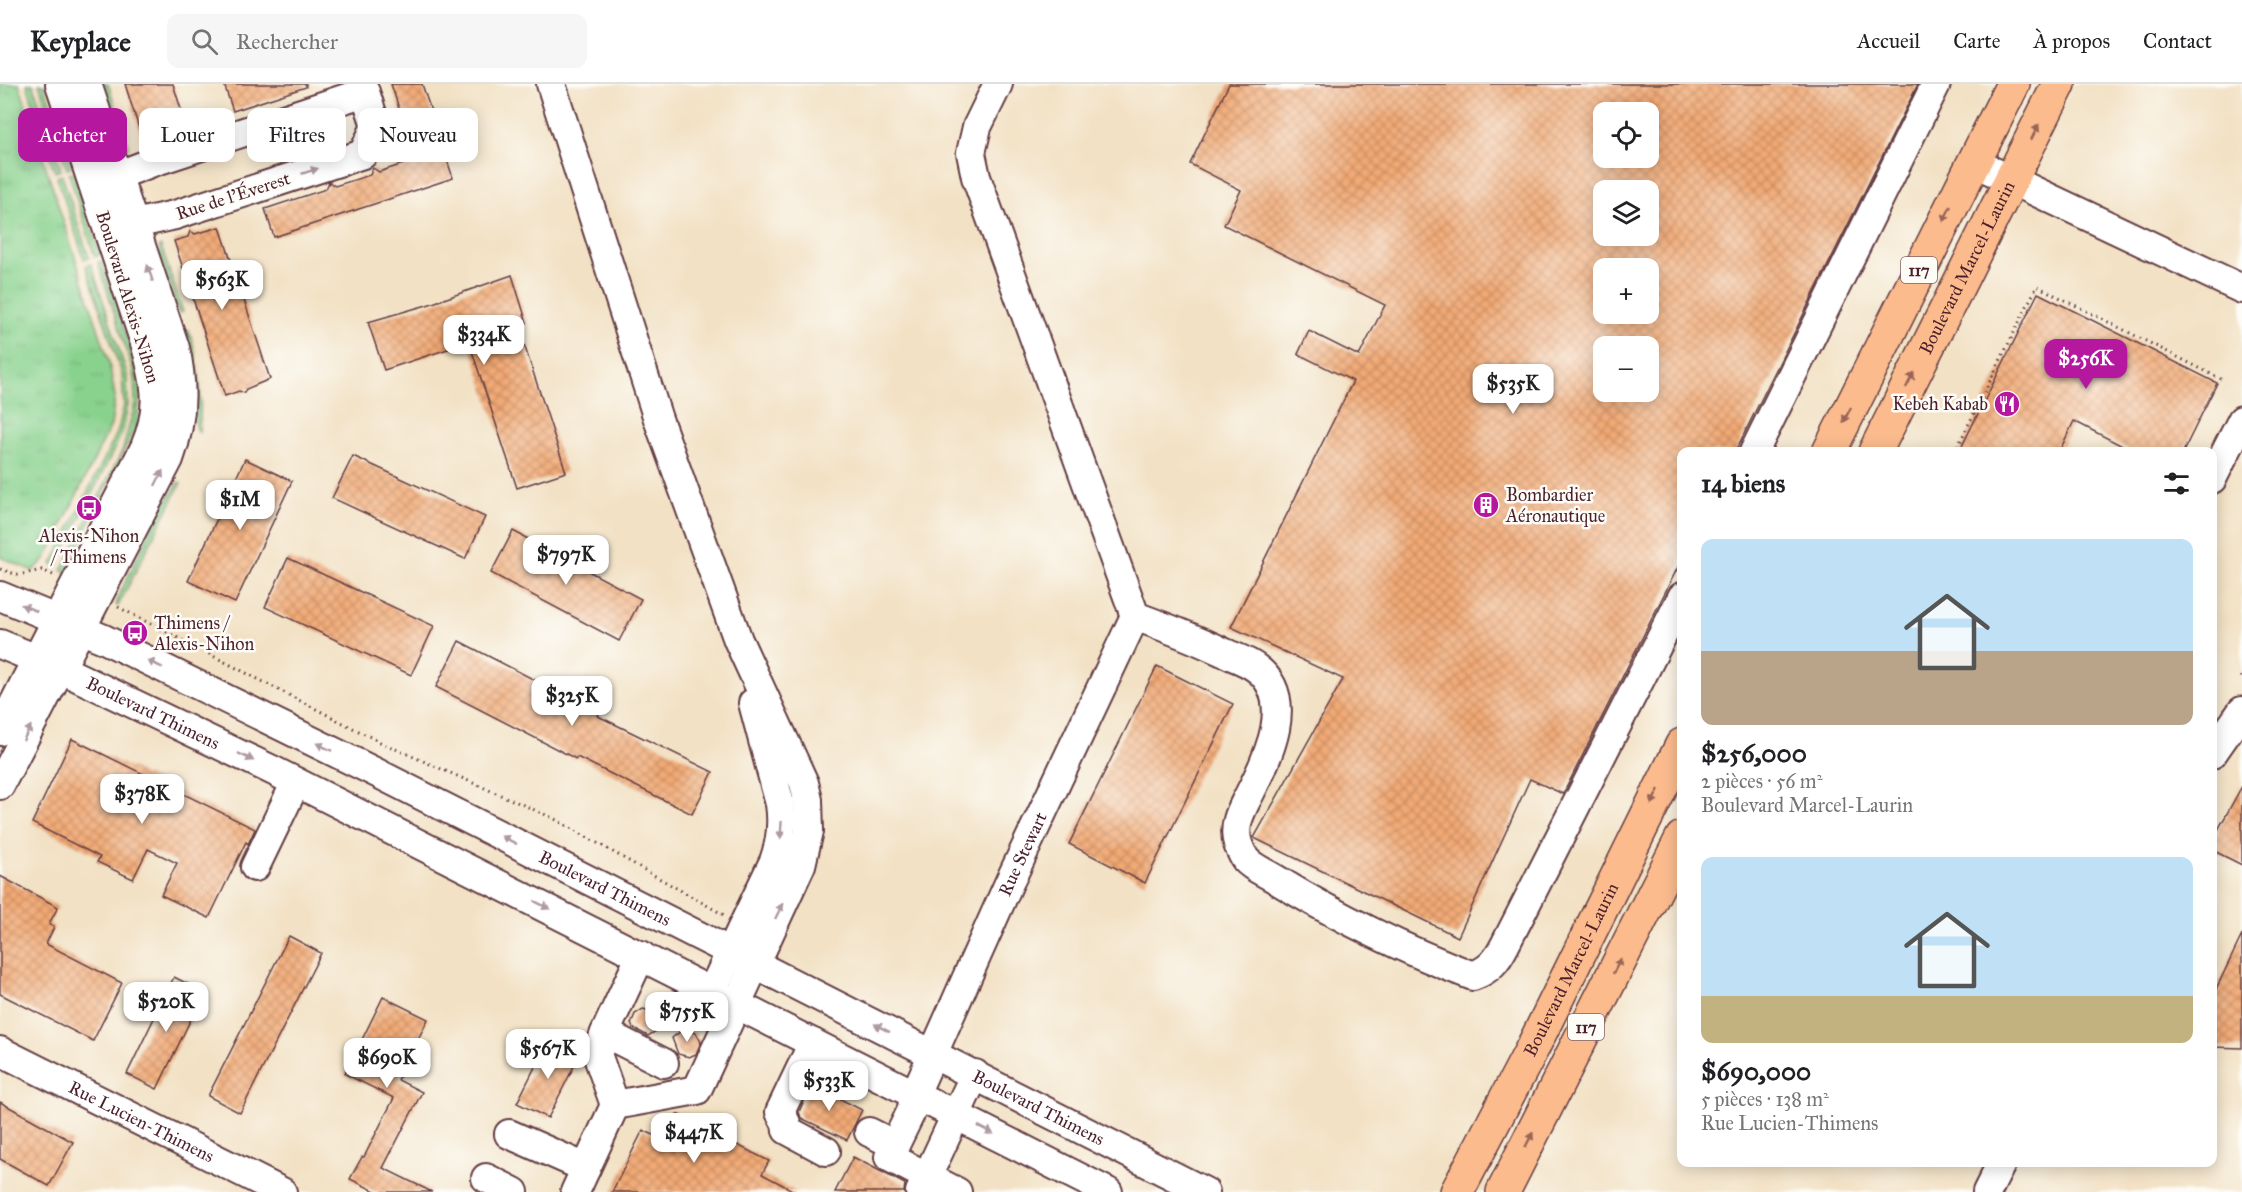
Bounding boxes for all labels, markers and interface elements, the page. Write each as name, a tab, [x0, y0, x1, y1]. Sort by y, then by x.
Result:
search box	[167, 14, 587, 68]
text: Keyplace	[30, 24, 131, 59]
icon: search	[188, 25, 221, 58]
text: Rechercher	[236, 28, 338, 55]
text: Accueil	[1857, 28, 1920, 54]
text: Carte	[1953, 28, 2001, 54]
text: À propos	[2034, 28, 2110, 54]
text: Contact	[2143, 28, 2212, 54]
map controls	[1593, 102, 1659, 402]
button: locate	[1593, 102, 1659, 168]
chip: Acheter	[18, 108, 127, 162]
chip: Louer	[139, 108, 235, 162]
chip: Filtres	[247, 108, 346, 162]
chip: Nouveau	[358, 108, 478, 162]
one-way arrow	[2030, 123, 2040, 140]
street label: Rue de l'Éverest	[173, 165, 293, 225]
one-way arrow	[301, 166, 319, 176]
street label: Boulevard Marcel-Laurin	[1915, 177, 2020, 358]
button: layers	[1593, 180, 1659, 246]
one-way arrow	[1942, 205, 1952, 222]
street label: Boulevard Alexis-Nihon	[91, 208, 165, 386]
road number: 117	[1901, 257, 1937, 283]
button: +	[1593, 258, 1659, 324]
pin: $563K	[180, 260, 264, 311]
one-way arrow	[145, 264, 154, 282]
text: $563K	[195, 267, 249, 291]
pin: $334K	[442, 315, 526, 366]
text: $334K	[457, 322, 511, 346]
button: −	[1593, 336, 1659, 402]
pin: $256K	[2044, 339, 2128, 390]
text: $256K	[2058, 346, 2114, 370]
pin: $535K	[1471, 364, 1555, 415]
text: $535K	[1487, 371, 1539, 395]
one-way arrow	[1906, 372, 1915, 389]
restaurant icon: Kebeh Kabab	[1992, 389, 2022, 419]
place label: Kebeh Kabab	[1892, 393, 1988, 415]
one-way arrow	[1842, 406, 1852, 423]
text: 14 biens	[1701, 467, 1785, 499]
icon: filters	[2160, 467, 2193, 500]
one-way arrow	[155, 469, 164, 486]
pin: $1M	[211, 480, 269, 531]
place label: Bombardier Aéronautique	[1505, 484, 1605, 528]
text: $1M	[220, 487, 260, 511]
building icon: Bombardier Aéronautique	[1471, 490, 1501, 520]
bus stop icon: Alexis-Nihon / Thimens	[74, 493, 104, 523]
place label: Alexis-Nihon / Thimens	[38, 525, 139, 568]
pin: $797K	[524, 535, 608, 586]
text: $797K	[537, 542, 595, 566]
icon: home	[1893, 578, 2001, 686]
one-way arrow	[20, 603, 38, 612]
place label: Thimens / Alexis-Nihon	[153, 612, 255, 655]
bus stop icon: Thimens / Alexis-Nihon	[120, 618, 150, 648]
one-way arrow	[146, 660, 164, 670]
street label: Boulevard Thimens	[83, 672, 223, 754]
pin: $325K	[530, 676, 614, 727]
text: $325K	[545, 683, 599, 707]
one-way arrow	[22, 724, 32, 741]
text: $256,000	[1701, 737, 1807, 769]
one-way arrow	[316, 743, 333, 752]
one-way arrow	[238, 753, 255, 762]
text: 2 pièces · 56 m²	[1701, 769, 1822, 793]
pin: $378K	[100, 774, 184, 825]
text: $378K	[114, 781, 170, 805]
one-way arrow	[1651, 789, 1660, 806]
text: Boulevard Marcel-Laurin	[1701, 793, 1913, 817]
street label: Rue Stewart	[994, 808, 1052, 899]
one-way arrow	[777, 821, 786, 840]
one-way arrow	[500, 836, 517, 845]
street label: Boulevard Thimens	[535, 846, 674, 931]
street label: Boulevard Marcel-Laurin	[1519, 879, 1623, 1060]
icon: home	[1893, 896, 2001, 1004]
one-way arrow	[533, 901, 550, 910]
one-way arrow	[774, 903, 784, 920]
one-way arrow	[1612, 957, 1622, 974]
pin: $520K	[124, 982, 208, 1033]
text: $520K	[138, 989, 195, 1013]
pin: $755K	[645, 992, 729, 1043]
text: $755K	[659, 999, 715, 1023]
road number: 117	[1568, 1014, 1604, 1040]
one-way arrow	[873, 1023, 890, 1032]
pin: $567K	[506, 1029, 590, 1080]
text: $567K	[520, 1036, 576, 1060]
pin: $690K	[345, 1038, 429, 1089]
text: $690K	[358, 1045, 416, 1069]
text: $690,000	[1701, 1055, 1811, 1087]
pin: $533K	[787, 1061, 871, 1112]
street label: Boulevard Thimens	[969, 1065, 1108, 1150]
text: $533K	[803, 1068, 855, 1092]
street label: Rue Lucien-Thimens	[65, 1076, 218, 1167]
text: 5 pièces · 138 m²	[1701, 1087, 1829, 1111]
text: Rue Lucien-Thimens	[1701, 1111, 1878, 1135]
pin: $447K	[652, 1113, 736, 1164]
text: $447K	[665, 1120, 723, 1144]
one-way arrow	[977, 1125, 995, 1135]
one-way arrow	[1524, 1131, 1534, 1148]

